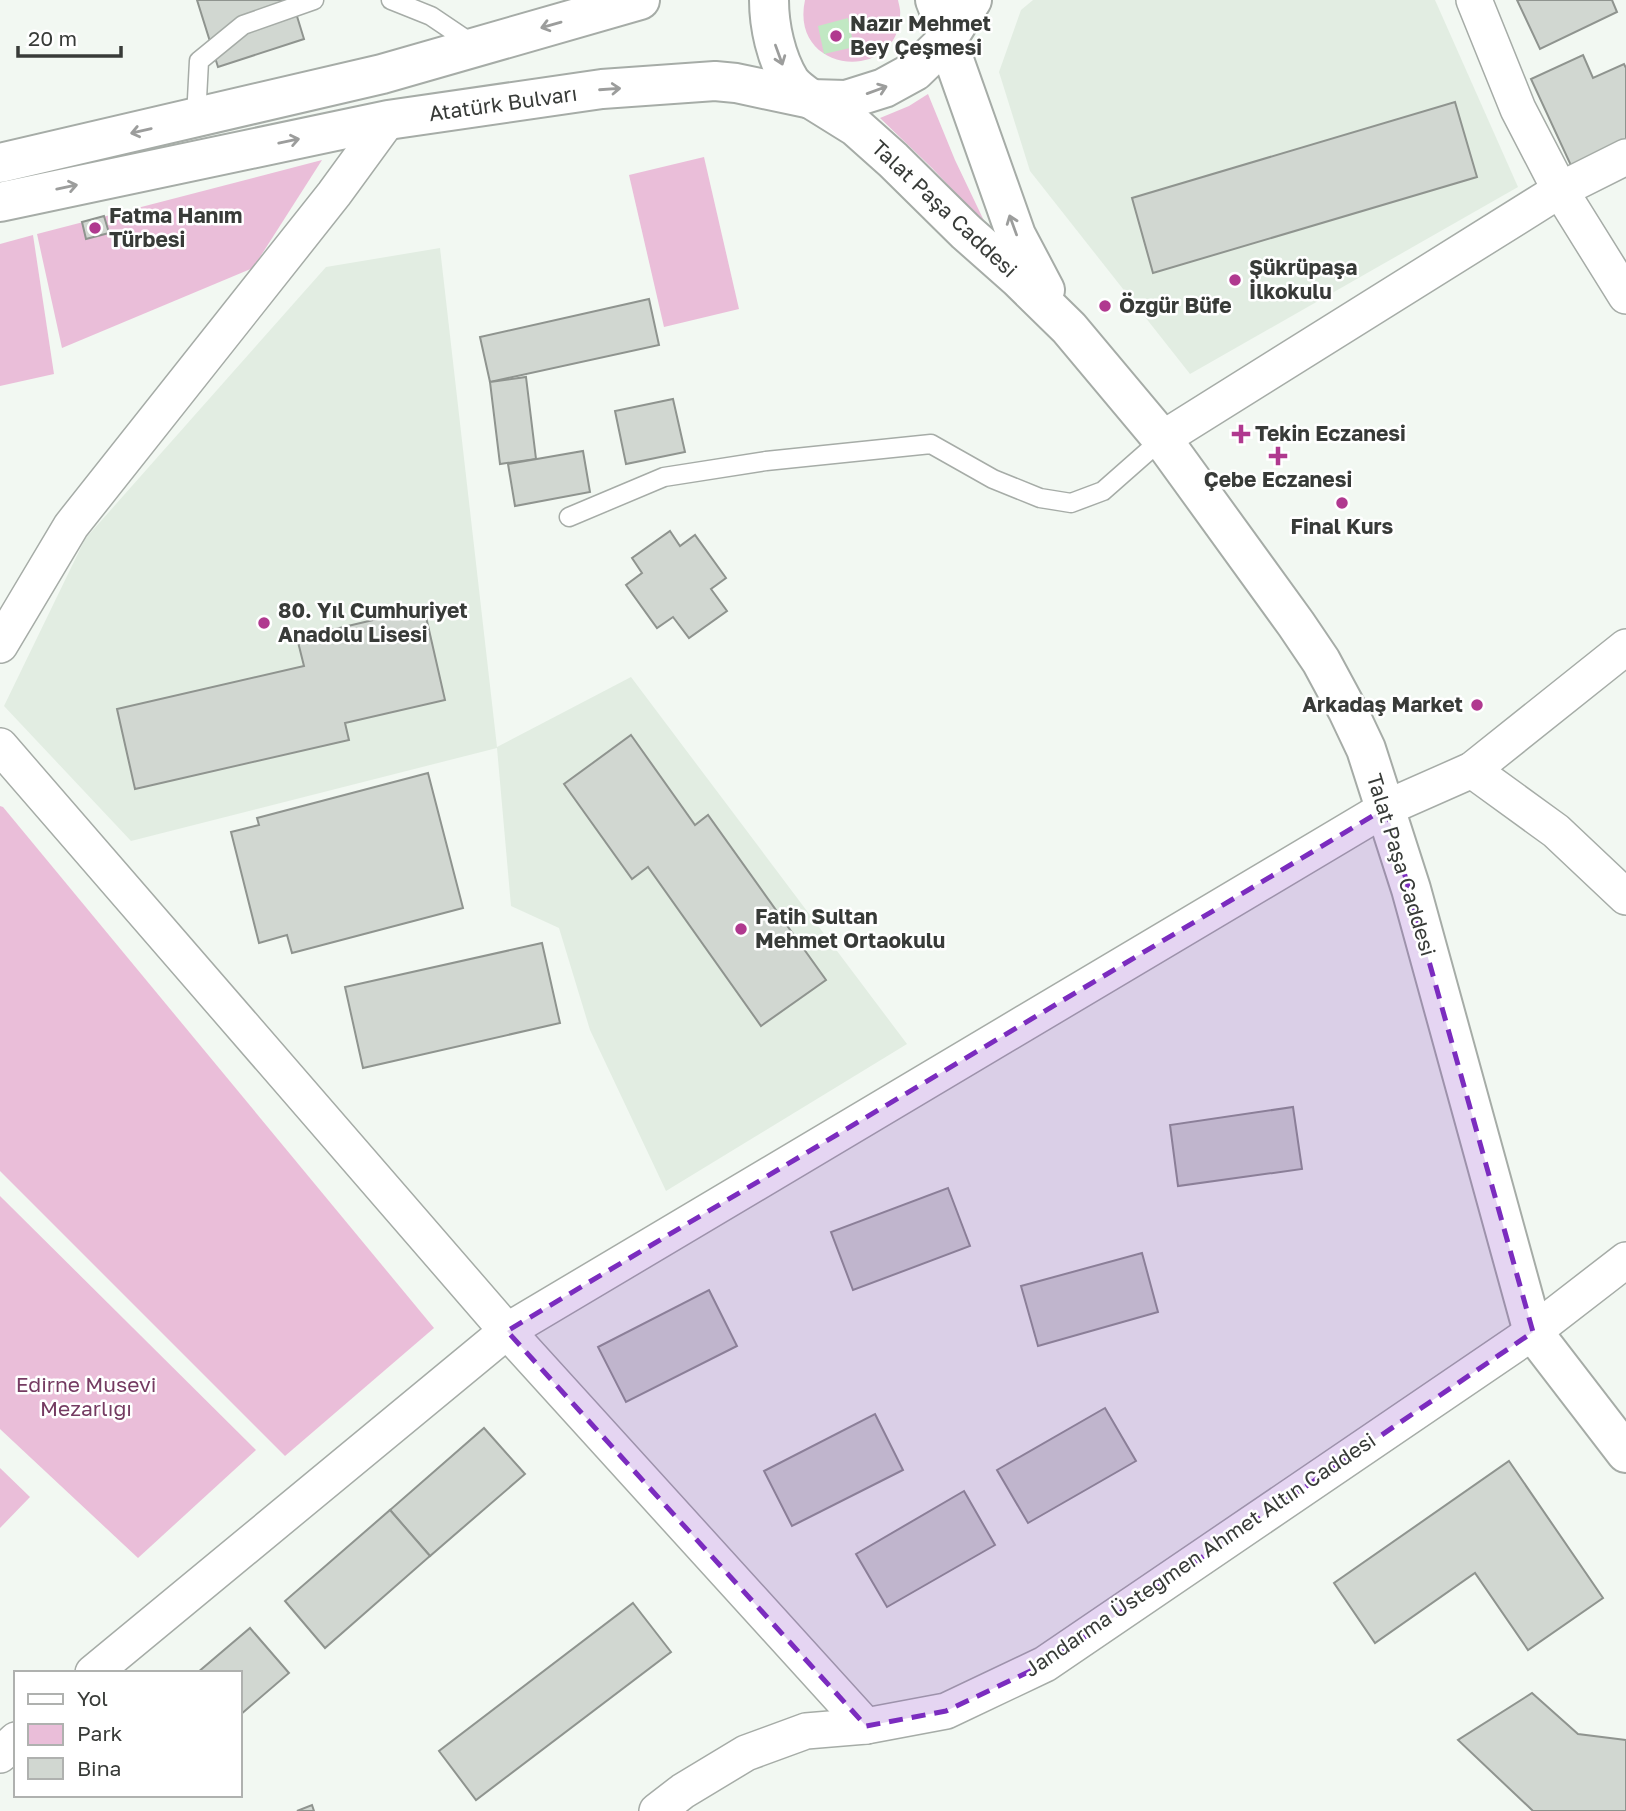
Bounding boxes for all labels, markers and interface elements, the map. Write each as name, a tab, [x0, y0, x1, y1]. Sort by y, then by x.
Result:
place label: Nazır Mehmet Bey Çeşmesi	[850, 10, 991, 60]
scale bar	[18, 14, 121, 58]
one-way arrow	[540, 20, 562, 33]
text: 20 m	[28, 25, 77, 51]
marker: Nazır Mehmet Bey Çeşmesi	[828, 28, 844, 44]
one-way arrow	[774, 43, 786, 65]
street label: Atatürk Bulvarı	[427, 80, 579, 126]
one-way arrow	[599, 82, 621, 95]
one-way arrow	[866, 82, 888, 95]
one-way arrow	[130, 125, 153, 138]
one-way arrow	[277, 133, 300, 147]
street label: Talat Paşa Caddesi	[866, 134, 1023, 282]
one-way arrow	[55, 180, 78, 194]
place label: Fatma Hanım Türbesi	[109, 202, 242, 252]
one-way arrow	[1005, 215, 1018, 237]
marker: Fatma Hanım Türbesi	[87, 220, 103, 236]
place label: Şükrüpaşa İlkokulu	[1249, 254, 1357, 304]
marker: Şükrüpaşa İlkokulu	[1227, 272, 1243, 288]
place label: Özgür Büfe	[1119, 292, 1232, 318]
marker: Özgür Büfe	[1097, 298, 1113, 314]
place label: Tekin Eczanesi	[1255, 420, 1406, 446]
marker: Tekin Eczanesi	[1233, 426, 1249, 442]
marker: Çebe Eczanesi	[1270, 448, 1286, 464]
place label: Çebe Eczanesi	[1204, 466, 1352, 492]
marker: Final Kurs	[1334, 495, 1350, 511]
place label: Final Kurs	[1291, 513, 1394, 539]
place label: 80. Yıl Cumhuriyet Anadolu Lisesi	[278, 597, 468, 647]
marker: 80. Yıl Cumhuriyet Anadolu Lisesi	[256, 615, 272, 631]
place label: Arkadaş Market	[1302, 691, 1463, 717]
marker: Arkadaş Market	[1469, 697, 1485, 713]
street label: Talat Paşa Caddesi	[1362, 770, 1442, 959]
place label: Fatih Sultan Mehmet Ortaokulu	[755, 903, 945, 953]
marker: Fatih Sultan Mehmet Ortaokulu	[733, 921, 749, 937]
park label: Edirne Musevi Mezarlığı	[16, 1371, 156, 1421]
street label: Jandarma Üsteğmen Ahmet Altın Caddesi	[1019, 1426, 1380, 1682]
legend	[14, 1671, 242, 1797]
text: Yol	[77, 1685, 108, 1711]
text: Park	[77, 1720, 123, 1746]
text: Bina	[77, 1755, 121, 1781]

